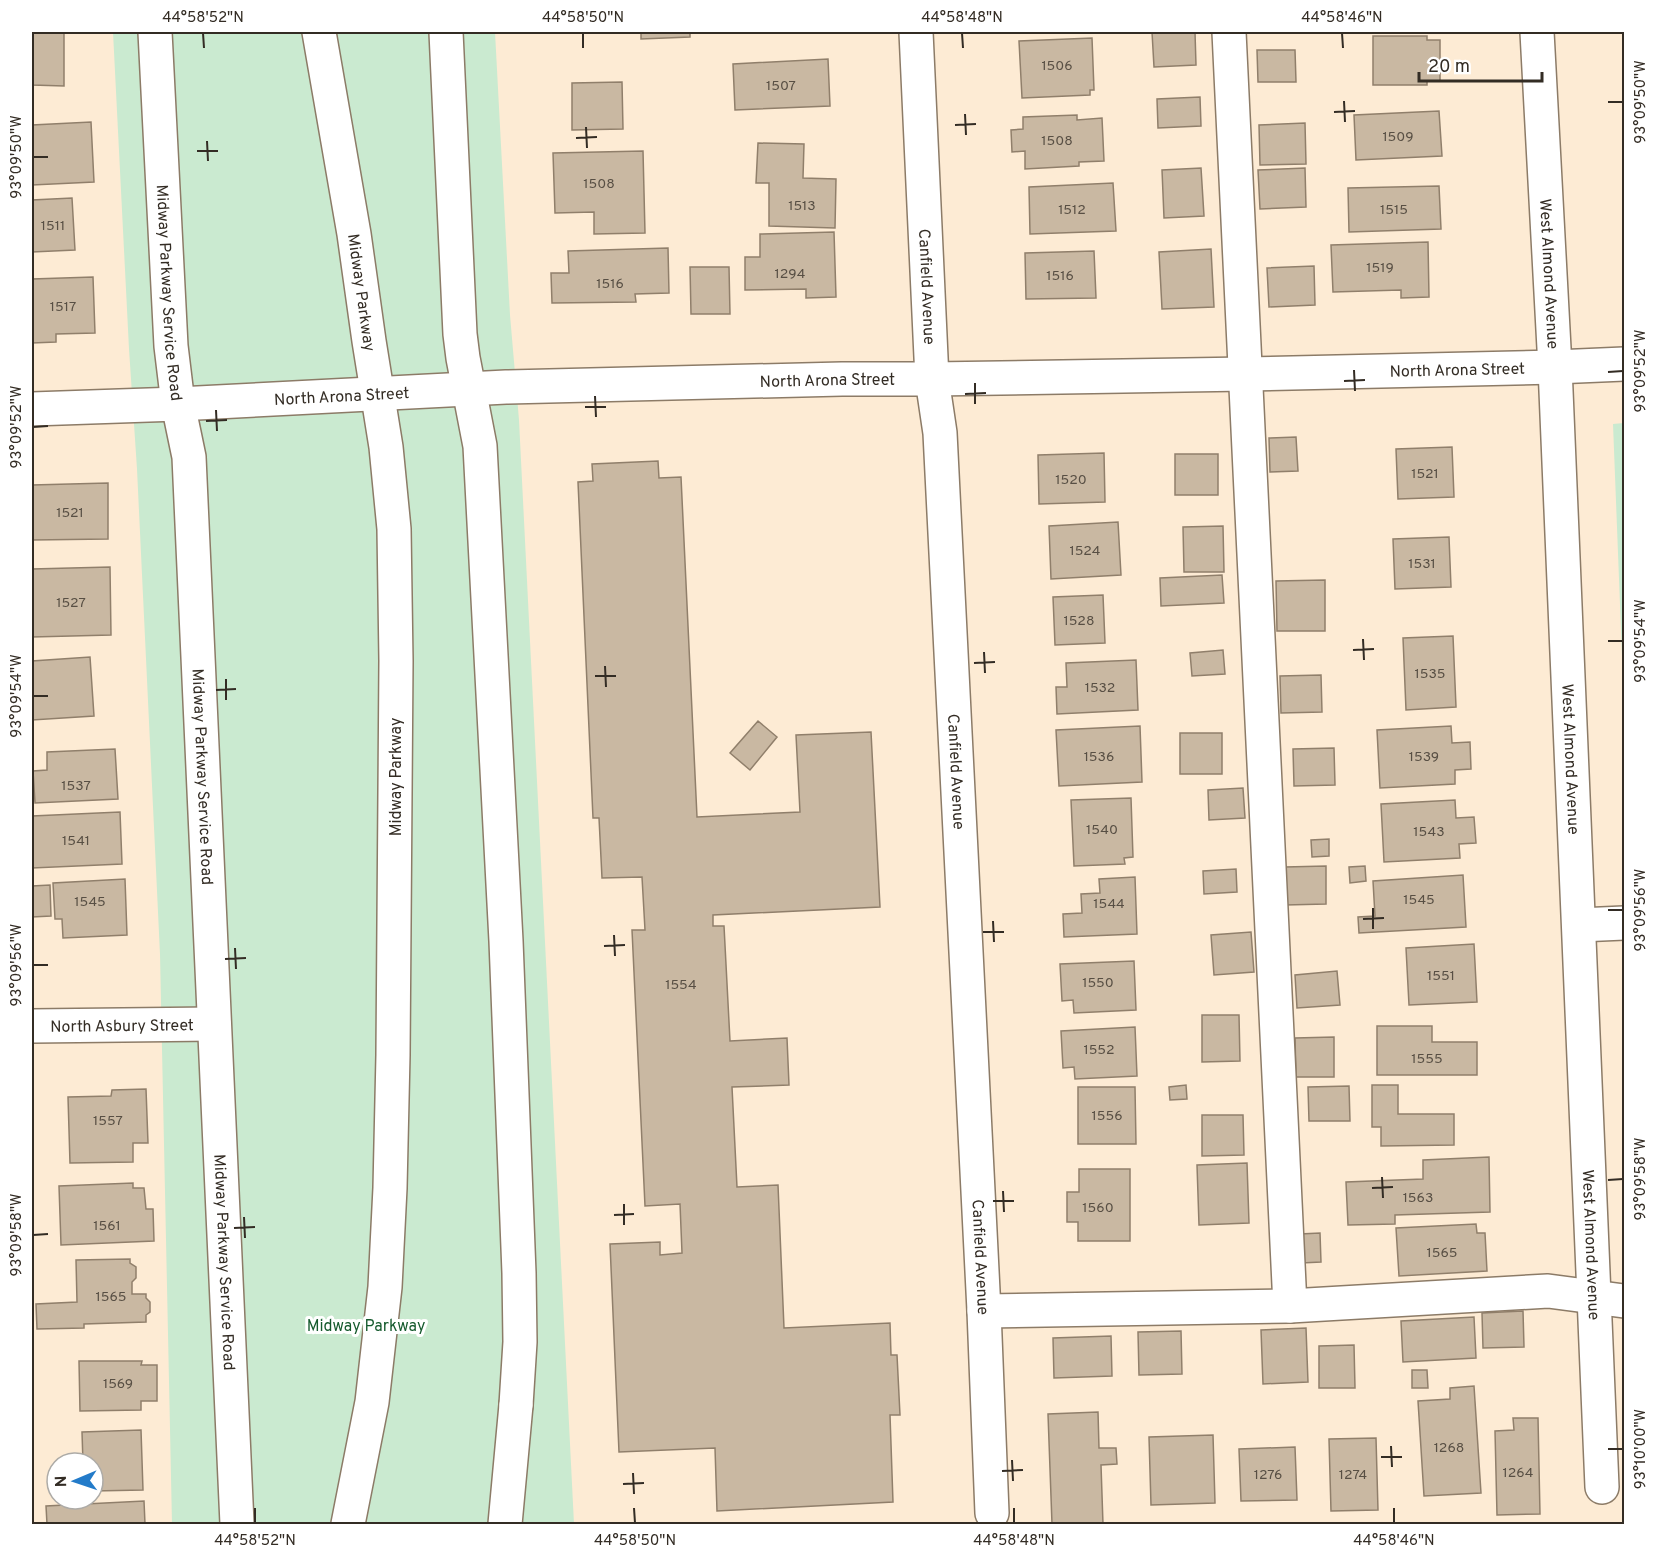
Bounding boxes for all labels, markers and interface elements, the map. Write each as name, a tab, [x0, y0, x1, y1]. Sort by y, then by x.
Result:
text: 44°58'52"N	[162, 9, 244, 28]
text: 44°58'50"N	[542, 9, 624, 28]
text: 44°58'48"N	[921, 9, 1003, 28]
text: 44°58'46"N	[1301, 9, 1383, 28]
scale bar	[1419, 45, 1542, 83]
text: 20 m	[1428, 56, 1470, 79]
house number: 1506	[1041, 58, 1073, 75]
text: 93°09'50"W	[1632, 60, 1651, 144]
house number: 1507	[766, 78, 796, 95]
text: 93°09'50"W	[8, 115, 27, 199]
house number: 1509	[1382, 129, 1414, 146]
house number: 1508	[1041, 133, 1073, 150]
house number: 1508	[583, 176, 615, 193]
street label: Midway Parkway Service Road	[151, 184, 186, 402]
house number: 1513	[788, 198, 816, 215]
street label: West Almond Avenue	[1534, 198, 1562, 350]
house number: 1512	[1058, 202, 1086, 219]
house number: 1515	[1380, 202, 1408, 219]
house number: 1511	[41, 218, 65, 235]
street label: Canfield Avenue	[913, 228, 938, 345]
street label: Midway Parkway	[342, 232, 379, 353]
house number: 1519	[1366, 260, 1394, 277]
house number: 1294	[775, 266, 805, 283]
house number: 1516	[1046, 268, 1074, 285]
house number: 1516	[596, 276, 624, 293]
house number: 1517	[50, 299, 76, 316]
text: 93°09'52"W	[1632, 330, 1651, 412]
street label: North Arona Street	[1389, 360, 1525, 383]
street label: North Arona Street	[759, 371, 895, 393]
street label: North Arona Street	[274, 384, 410, 411]
text: 93°09'52"W	[8, 386, 27, 468]
house number: 1521	[1411, 466, 1439, 483]
house number: 1520	[1055, 472, 1087, 489]
house number: 1521	[56, 505, 84, 522]
house number: 1524	[1070, 543, 1100, 560]
house number: 1531	[1408, 556, 1436, 573]
house number: 1527	[56, 595, 86, 612]
text: 93°09'54"W	[1632, 599, 1651, 683]
house number: 1528	[1064, 613, 1094, 630]
text: 93°09'54"W	[8, 654, 27, 738]
house number: 1535	[1414, 666, 1446, 683]
street label: Midway Parkway Service Road	[187, 668, 216, 886]
house number: 1532	[1085, 680, 1115, 697]
street label: West Almond Avenue	[1556, 684, 1583, 835]
street label: Canfield Avenue	[942, 713, 968, 830]
street label: Midway Parkway	[387, 718, 407, 836]
house number: 1536	[1084, 749, 1114, 766]
house number: 1539	[1409, 749, 1439, 766]
house number: 1537	[61, 778, 91, 795]
house number: 1540	[1086, 822, 1118, 839]
house number: 1543	[1413, 824, 1445, 841]
house number: 1541	[62, 833, 90, 850]
text: 93°09'56"W	[1632, 869, 1651, 951]
house number: 1545	[1403, 892, 1435, 909]
house number: 1545	[74, 894, 106, 911]
house number: 1544	[1093, 896, 1125, 913]
text: 93°09'56"W	[8, 924, 27, 1006]
house number: 1551	[1427, 968, 1455, 985]
house number: 1550	[1082, 975, 1114, 992]
house number: 1554	[665, 977, 697, 994]
street label: North Asbury Street	[50, 1016, 194, 1038]
house number: 1552	[1083, 1042, 1115, 1059]
house number: 1555	[1411, 1051, 1443, 1068]
house number: 1556	[1092, 1108, 1122, 1125]
house number: 1557	[93, 1113, 123, 1130]
text: 93°09'58"W	[1632, 1137, 1651, 1221]
street label: Midway Parkway Service Road	[208, 1154, 238, 1371]
street label: West Almond Avenue	[1577, 1169, 1603, 1321]
house number: 1563	[1403, 1190, 1433, 1207]
text: 93°09'58"W	[8, 1193, 27, 1277]
street label: Canfield Avenue	[966, 1199, 992, 1315]
house number: 1560	[1082, 1200, 1114, 1217]
house number: 1561	[93, 1218, 121, 1235]
house number: 1565	[1427, 1245, 1457, 1262]
house number: 1565	[96, 1289, 126, 1306]
park label: Midway Parkway	[307, 1317, 425, 1337]
house number: 1569	[103, 1376, 133, 1393]
text: 93°10'00"W	[1632, 1409, 1651, 1489]
house number: 1268	[1434, 1440, 1464, 1457]
north arrow	[45, 1451, 105, 1511]
house number: 1264	[1503, 1465, 1533, 1482]
house number: 1276	[1254, 1467, 1282, 1484]
house number: 1274	[1339, 1467, 1367, 1484]
text: N	[52, 1475, 72, 1488]
text: 44°58'52"N	[214, 1532, 296, 1551]
text: 44°58'50"N	[594, 1532, 676, 1551]
text: 44°58'48"N	[973, 1532, 1055, 1551]
text: 44°58'46"N	[1353, 1532, 1435, 1551]

